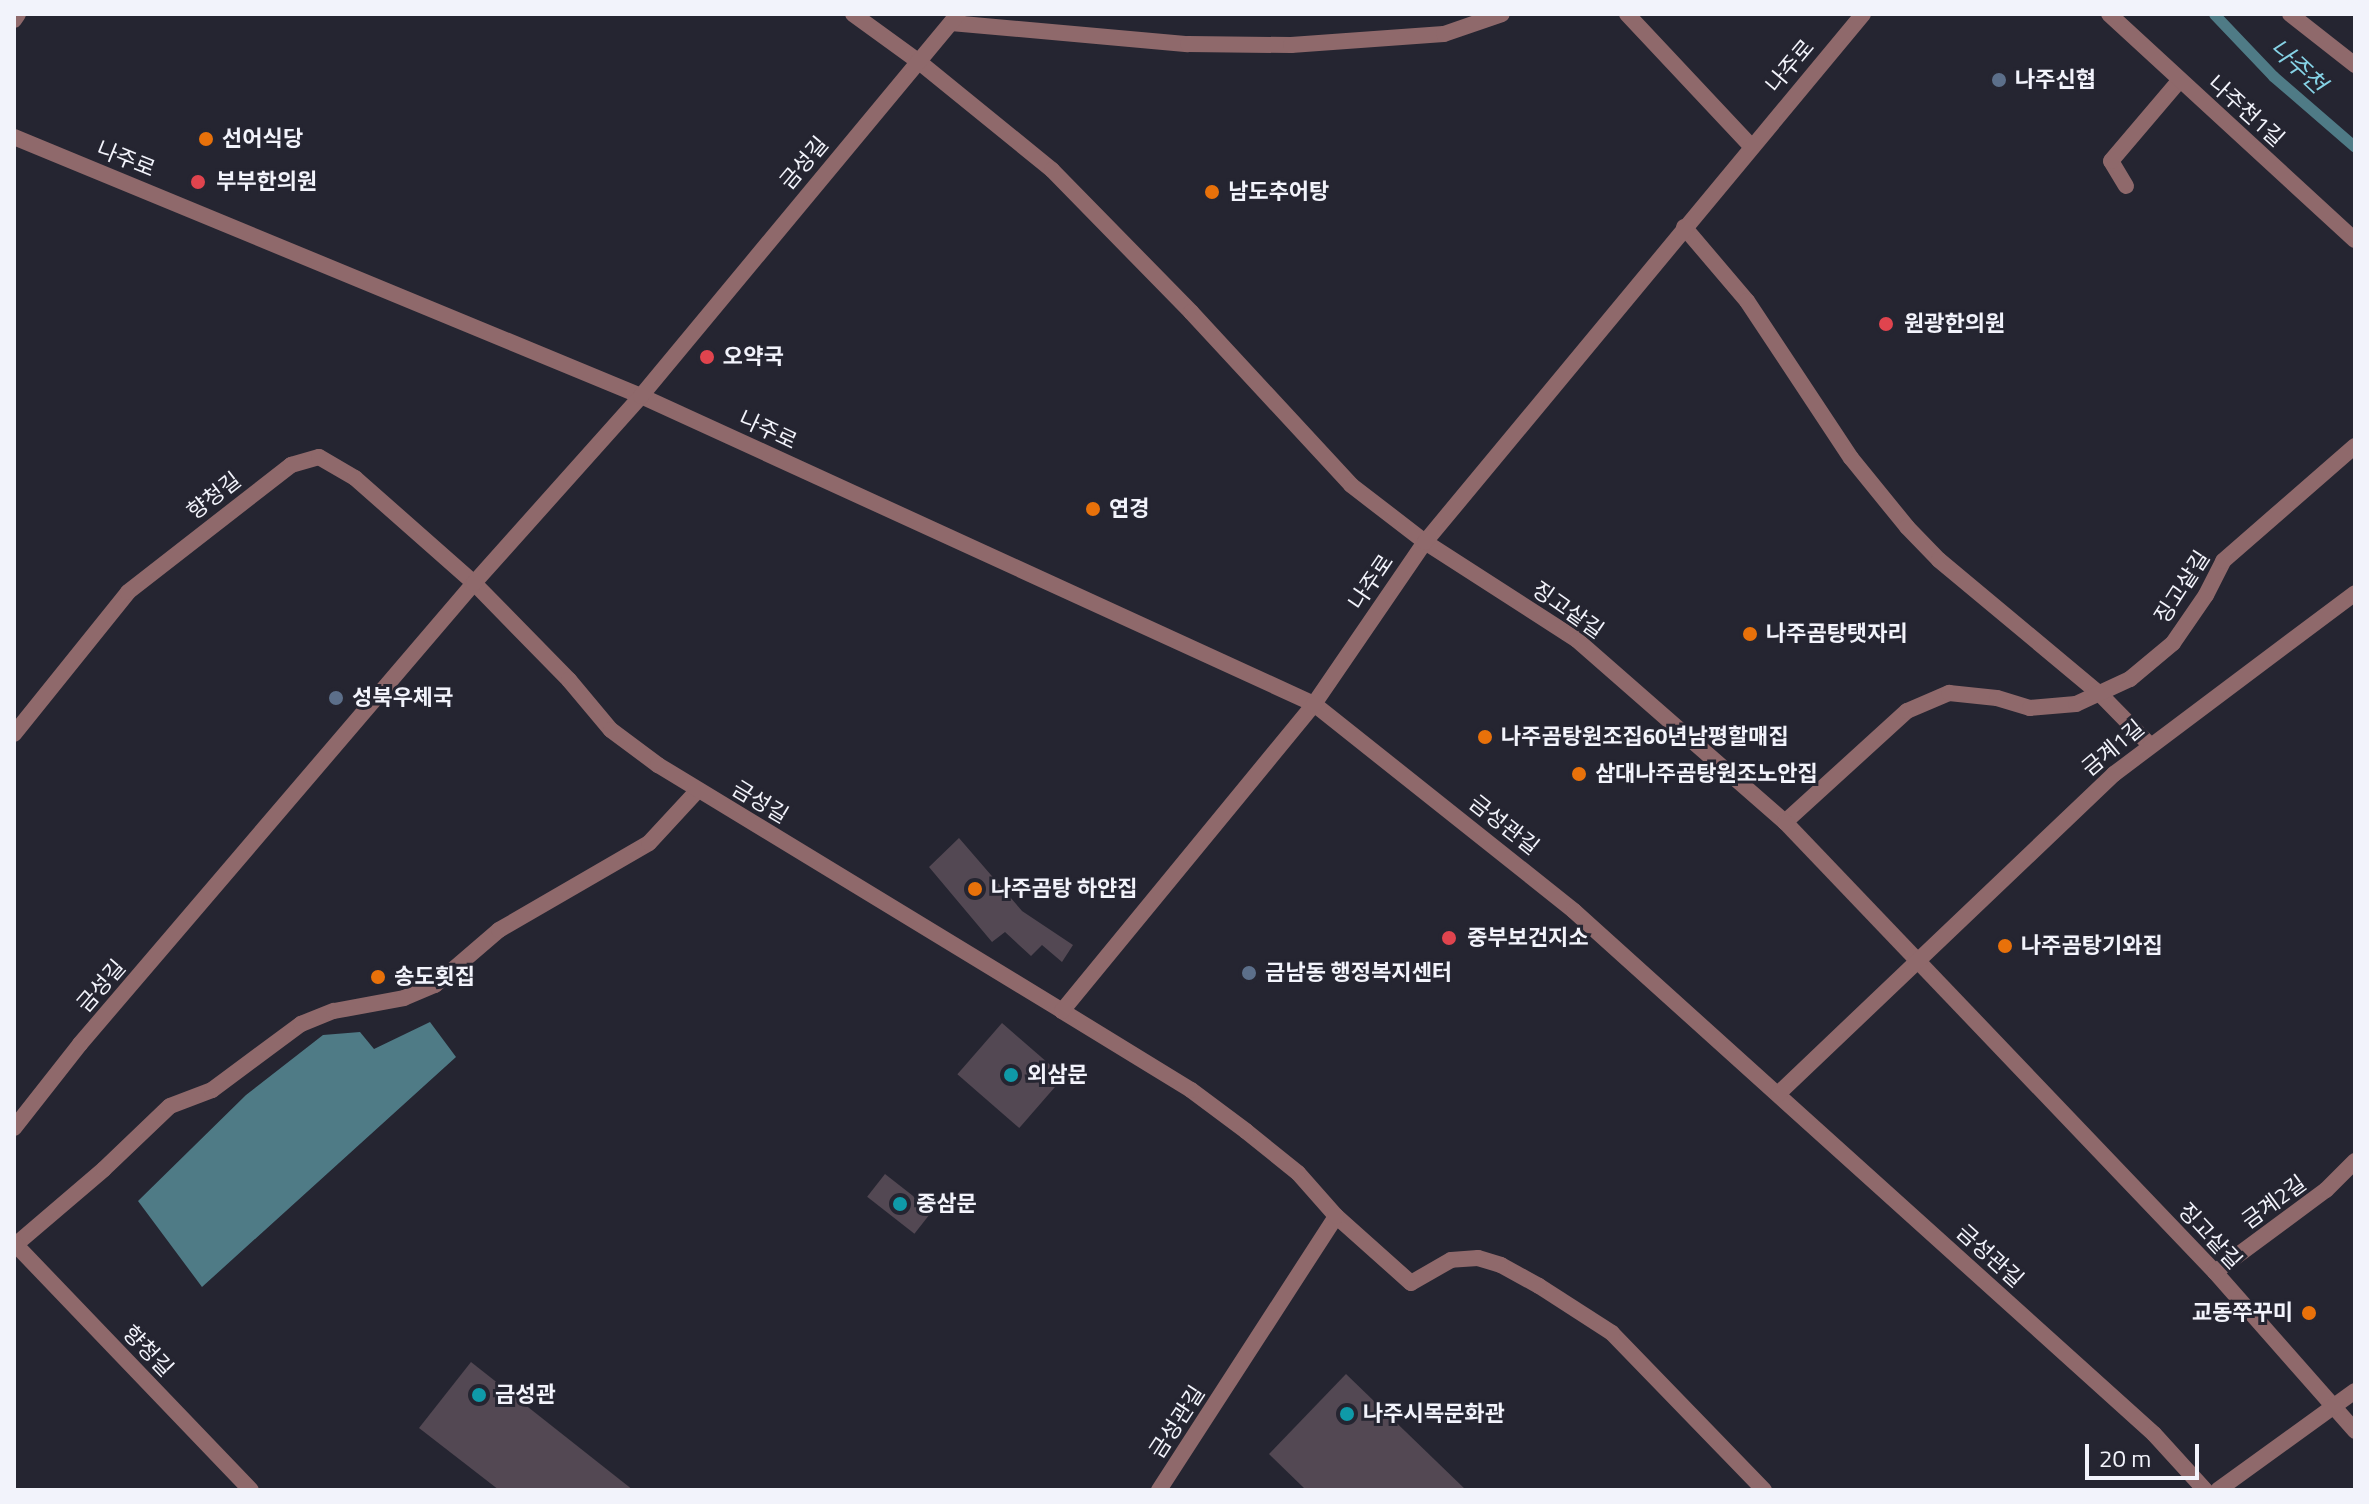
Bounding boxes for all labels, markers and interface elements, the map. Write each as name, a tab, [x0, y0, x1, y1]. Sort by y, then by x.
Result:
water label: 나주천	[2264, 33, 2332, 99]
street label: 나주로	[1760, 34, 1820, 98]
place label: 나주신협	[2015, 67, 2096, 93]
street label: 나주천1길	[2203, 70, 2289, 152]
marker: 나주신협	[1990, 71, 2008, 89]
place label: 선어식당	[222, 126, 303, 152]
marker: 선어식당	[197, 130, 215, 148]
street label: 금성길	[774, 131, 834, 195]
street label: 나주로	[93, 135, 159, 183]
place label: 부부한의원	[216, 169, 317, 195]
marker: 부부한의원	[187, 171, 209, 193]
place label: 남도추어탕	[1228, 179, 1329, 205]
marker: 남도추어탕	[1203, 183, 1221, 201]
place label: 원광한의원	[1904, 311, 2005, 337]
marker: 원광한의원	[1875, 313, 1897, 335]
place label: 오약국	[723, 344, 784, 370]
marker: 오약국	[698, 348, 716, 366]
street label: 나주로	[735, 405, 801, 455]
street label: 향청길	[182, 467, 246, 525]
place label: 연경	[1109, 496, 1149, 522]
marker: 연경	[1084, 500, 1102, 518]
street label: 징고샅길	[2149, 546, 2215, 628]
street label: 나주로	[1343, 549, 1399, 615]
street label: 징고샅길	[1527, 576, 1609, 644]
place label: 나주곰탕탯자리	[1766, 621, 1908, 647]
marker: 나주곰탕탯자리	[1741, 625, 1759, 643]
place label: 성북우체국	[352, 685, 453, 711]
marker: 성북우체국	[327, 689, 345, 707]
street label: 금계1길	[2077, 714, 2149, 782]
place label: 나주곰탕원조집60년남평할매집	[1501, 724, 1789, 750]
marker: 나주곰탕원조집60년남평할매집	[1476, 728, 1494, 746]
place label: 삼대나주곰탕원조노안집	[1595, 761, 1818, 787]
marker: 삼대나주곰탕원조노안집	[1570, 765, 1588, 783]
street label: 금성길	[727, 775, 793, 829]
street label: 금성관길	[1464, 790, 1544, 860]
place label: 나주곰탕 하얀집	[991, 876, 1138, 902]
marker: 나주곰탕 하얀집	[966, 880, 984, 898]
place label: 중부보건지소	[1467, 925, 1588, 951]
marker: 중부보건지소	[1438, 927, 1460, 949]
place label: 나주곰탕기와집	[2021, 933, 2163, 959]
marker: 나주곰탕기와집	[1996, 937, 2014, 955]
street label: 금성길	[71, 954, 131, 1018]
place label: 금남동 행정복지센터	[1265, 960, 1452, 986]
place label: 송도횟집	[394, 964, 475, 990]
marker: 금남동 행정복지센터	[1240, 964, 1258, 982]
marker: 송도횟집	[369, 968, 387, 986]
place label: 외삼문	[1027, 1062, 1088, 1088]
marker: 외삼문	[1002, 1066, 1020, 1084]
street label: 금계2길	[2237, 1170, 2311, 1234]
place label: 중삼문	[916, 1191, 977, 1217]
marker: 중삼문	[891, 1195, 909, 1213]
street label: 징고샅길	[2173, 1197, 2247, 1275]
street label: 금성관길	[1951, 1219, 2029, 1293]
place label: 교동쭈꾸미	[2192, 1300, 2293, 1326]
marker: 교동쭈꾸미	[2300, 1304, 2318, 1322]
street label: 향청길	[117, 1320, 179, 1382]
street label: 금성관길	[1144, 1381, 1210, 1463]
place label: 금성관	[495, 1382, 556, 1408]
marker: 금성관	[470, 1386, 488, 1404]
place label: 나주시목문화관	[1363, 1401, 1505, 1427]
marker: 나주시목문화관	[1338, 1405, 1356, 1423]
scale bar	[2089, 1428, 2203, 1478]
text: 20 m	[2099, 1440, 2151, 1476]

